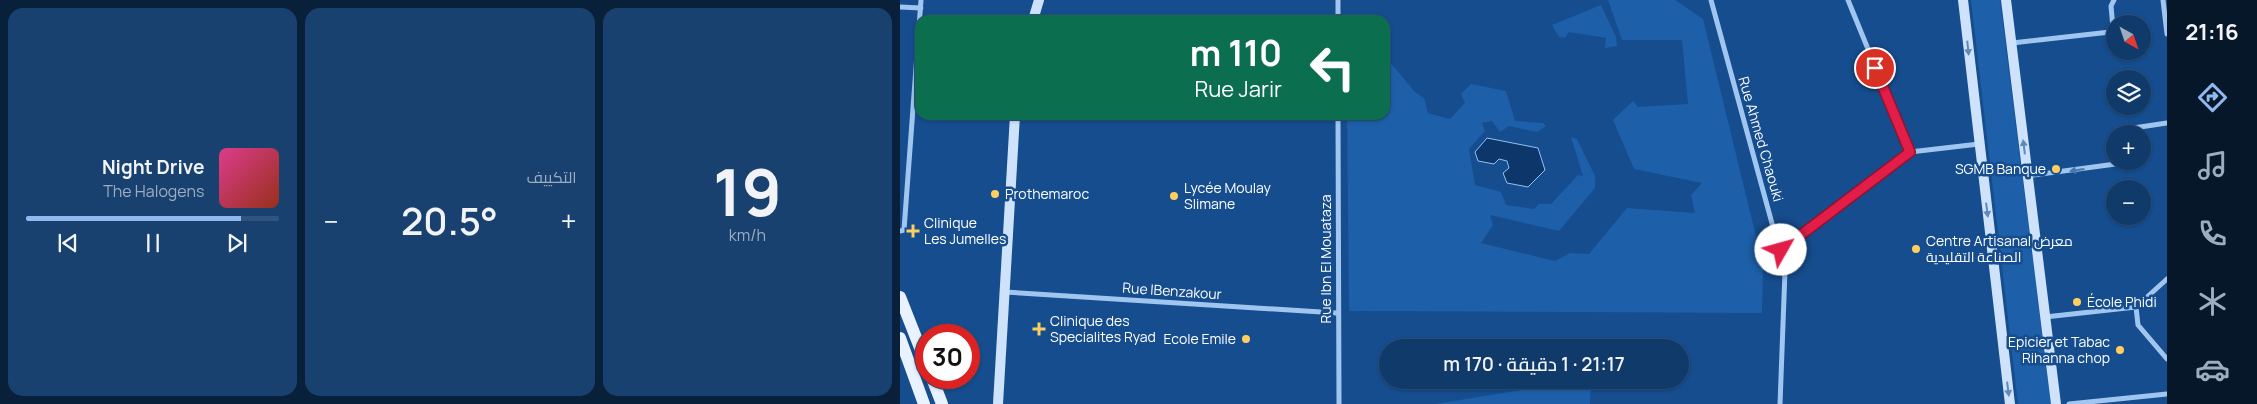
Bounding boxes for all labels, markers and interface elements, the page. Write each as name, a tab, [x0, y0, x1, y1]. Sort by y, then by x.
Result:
north arrow	[2106, 15, 2151, 60]
map controls	[2106, 15, 2151, 225]
text: 21:16	[2185, 17, 2239, 47]
text: 110 m	[1190, 29, 1282, 77]
icon: left	[1300, 35, 1365, 100]
one-way arrow	[1964, 41, 1972, 57]
pin	[1854, 47, 1896, 89]
icon: arrive	[1861, 54, 1889, 82]
button: layers	[2106, 70, 2151, 115]
text: Rue Jarir	[1194, 74, 1282, 104]
street label: Rue Ahmed Chaouki	[1735, 74, 1788, 204]
icon: directions	[2195, 80, 2230, 115]
button: +	[2106, 125, 2151, 170]
one-way arrow	[2020, 139, 2028, 155]
text: 19	[713, 147, 782, 236]
icon: music	[2195, 148, 2230, 183]
text: Night Drive	[102, 154, 204, 180]
place label: SGMB Banque	[1955, 159, 2046, 178]
marker: SGMB Banque	[2050, 163, 2062, 175]
text: التكييف	[526, 166, 577, 188]
one-way arrow	[2069, 166, 2085, 174]
place label: Lycée Moulay Slimane	[1184, 178, 1271, 213]
text: The Halogens	[103, 180, 204, 202]
button: −	[2106, 180, 2151, 225]
place label: Prothemaroc	[1005, 184, 1089, 203]
marker: Prothemaroc	[989, 188, 1001, 200]
marker: Lycée Moulay Slimane	[1168, 190, 1180, 202]
text: 20.5°	[401, 194, 498, 246]
street label: Rue Ibn El Mouataza	[1316, 194, 1335, 324]
text: −	[323, 202, 338, 240]
text: +	[561, 202, 577, 240]
one-way arrow	[1983, 202, 1991, 218]
place label: Clinique Les Jumelles	[924, 213, 1006, 248]
icon: phone	[2195, 216, 2230, 251]
position arrow	[1754, 223, 1806, 275]
text: km/h	[729, 224, 766, 246]
marker: Clinique Les Jumelles	[906, 224, 920, 238]
icon: previous	[54, 229, 82, 257]
icon: pause	[139, 229, 167, 257]
icon: next	[223, 229, 251, 257]
place label: Centre Artisanal معرض الصناعة التقليدية	[1926, 231, 2073, 266]
marker: Centre Artisanal معرض الصناعة التقليدية	[1910, 243, 1922, 255]
street label: Rue IBenzakour	[1122, 278, 1222, 303]
icon: climate	[2195, 284, 2230, 319]
place label: École Phidi	[2087, 292, 2157, 311]
marker: École Phidi	[2071, 296, 2083, 308]
place label: Clinique des Specialites Ryad	[1050, 311, 1156, 346]
marker: Clinique des Specialites Ryad	[1032, 322, 1046, 336]
speed limit sign: 30	[915, 324, 980, 389]
place label: Ecole Emile	[1163, 329, 1236, 348]
place label: Epicier et Tabac Rihanna chop	[2008, 332, 2110, 367]
marker: Ecole Emile	[1240, 333, 1252, 345]
marker: Epicier et Tabac Rihanna chop	[2114, 344, 2126, 356]
text: 21:17 · 1 دقيقة · 170 m	[1443, 351, 1625, 377]
icon: car	[2195, 352, 2230, 387]
one-way arrow	[2004, 381, 2012, 397]

